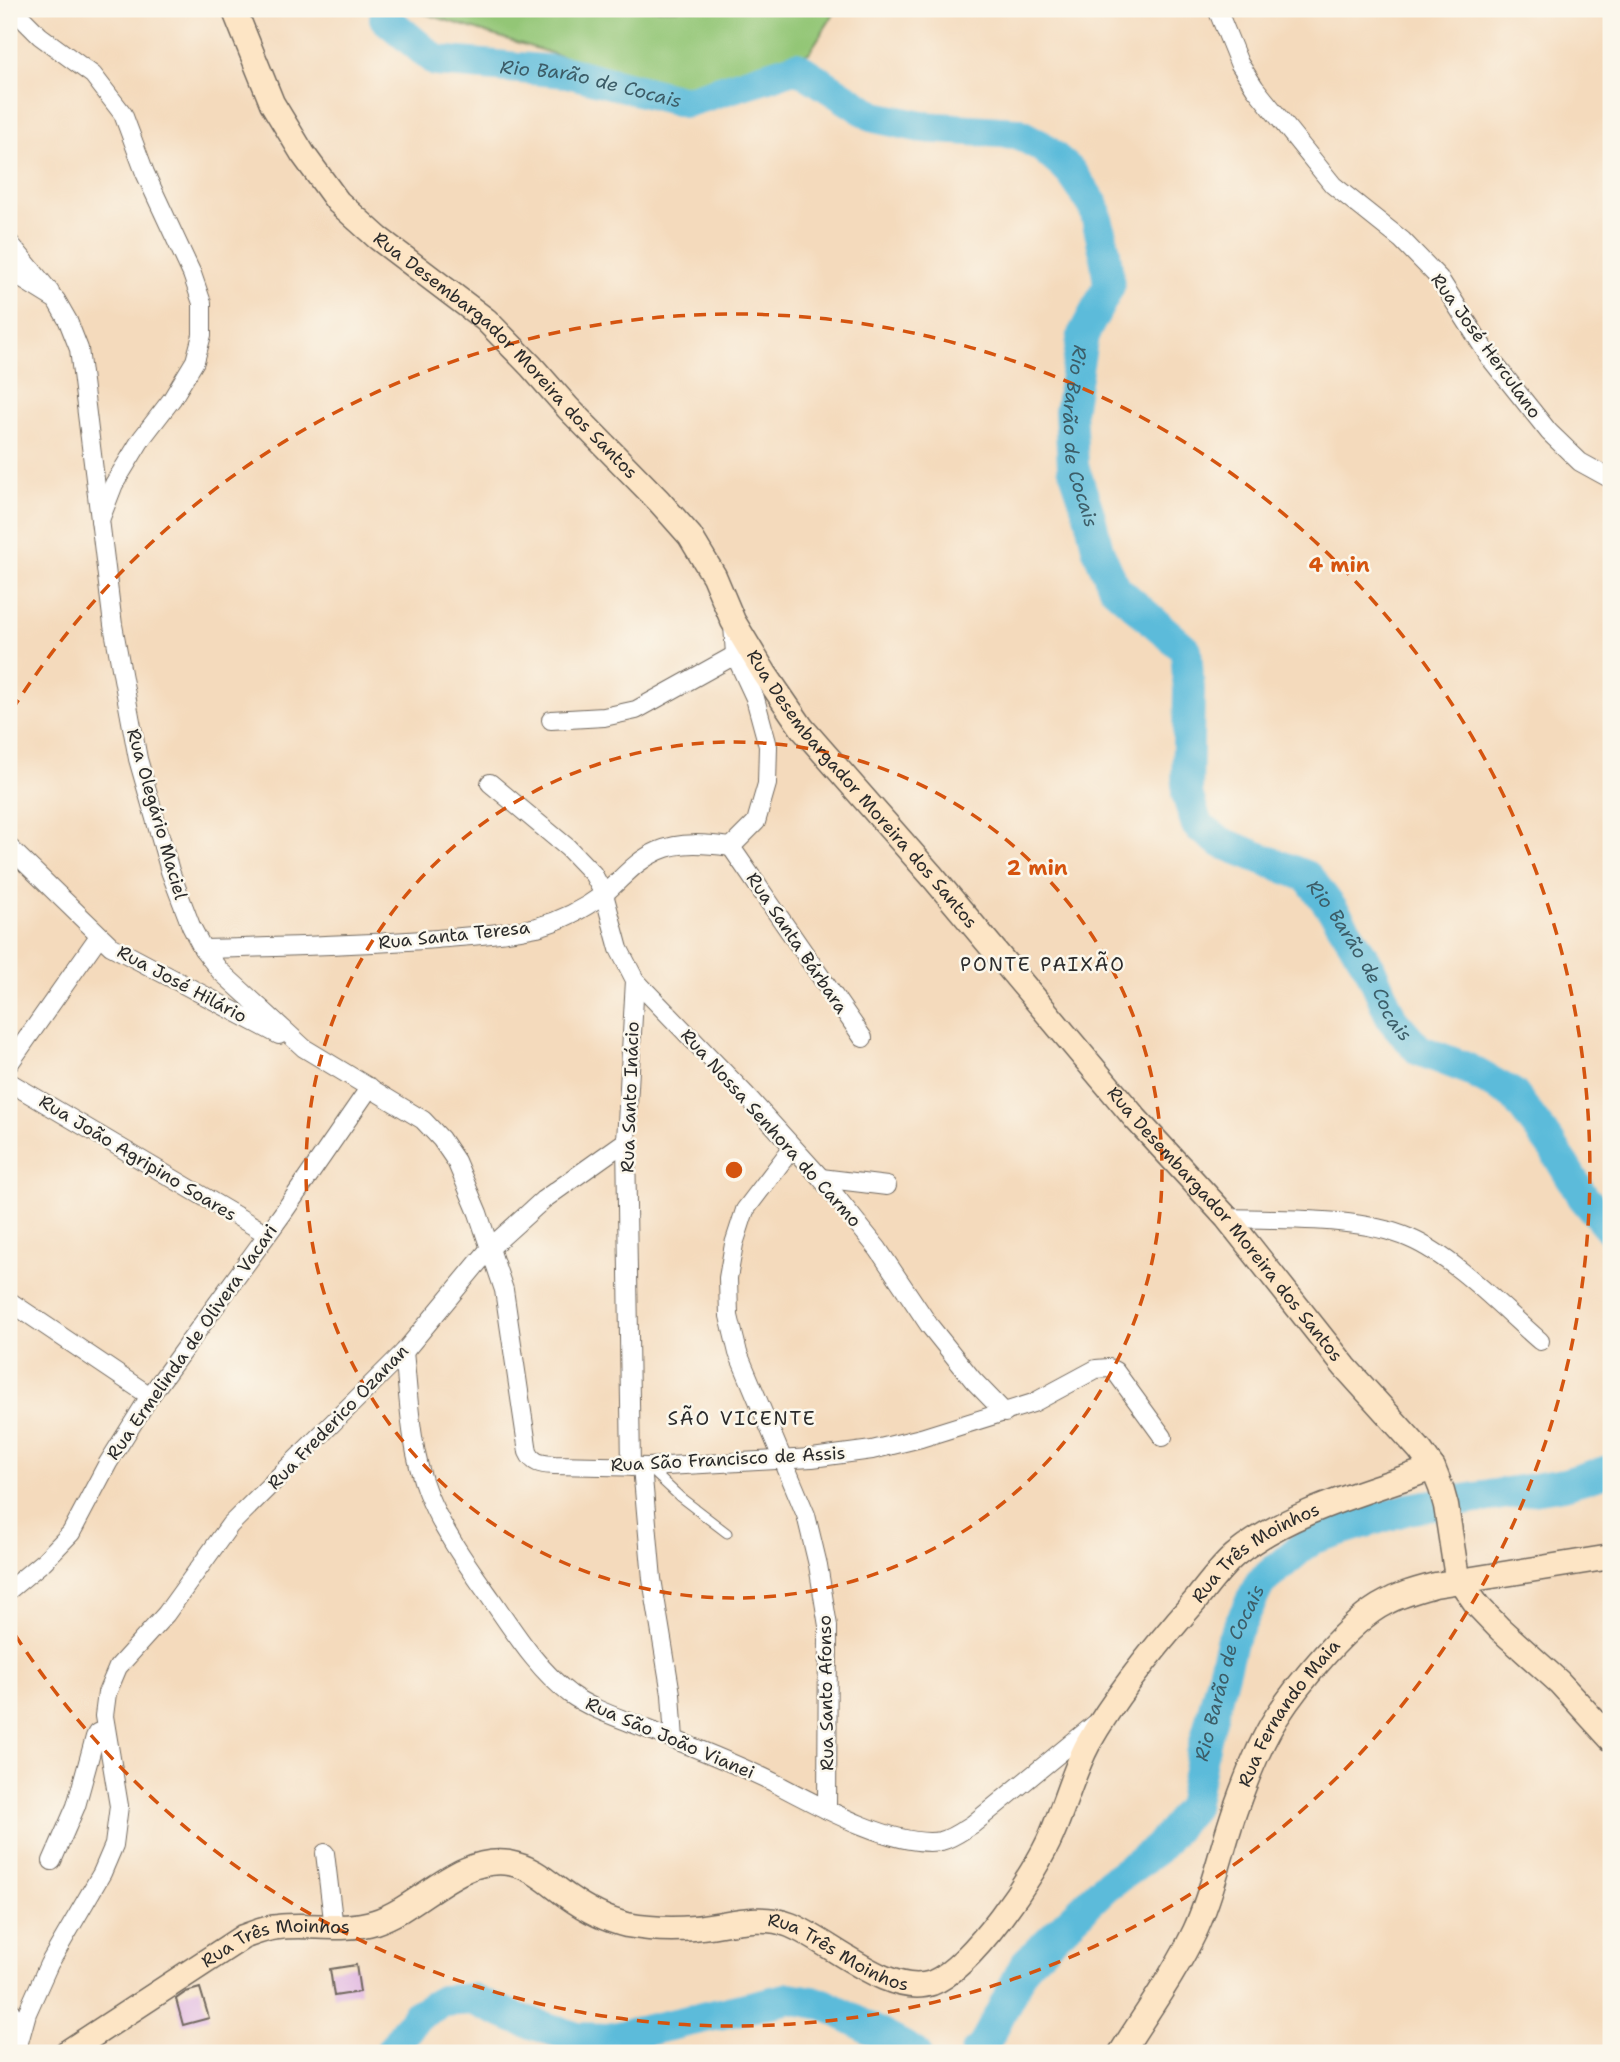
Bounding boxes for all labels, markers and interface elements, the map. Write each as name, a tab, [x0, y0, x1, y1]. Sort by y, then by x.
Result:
water label: Rio Barão de Cocais	[499, 54, 684, 114]
street label: Rua Desembargador Moreira dos Santos	[368, 227, 643, 484]
street label: Rua José Herculano	[1425, 269, 1547, 423]
water label: Rio Barão de Cocais	[1057, 343, 1104, 530]
text: 4 min	[1308, 551, 1370, 579]
street label: Rua Desembargador Moreira dos Santos	[741, 645, 983, 933]
street label: Rua Olegário Maciel	[121, 726, 193, 903]
text: 2 min	[1006, 854, 1068, 882]
street label: Rua Santa Bárbara	[741, 868, 853, 1018]
water label: Rio Barão de Cocais	[1301, 875, 1418, 1047]
street label: Rua Santa Teresa	[377, 915, 531, 955]
street label: Rua José Hilário	[113, 940, 251, 1028]
district label: PONTE PAIXÃO	[960, 951, 1126, 977]
street label: Rua Santo Inácio	[615, 1021, 645, 1173]
street label: Rua Nossa Senhora do Carmo	[675, 1024, 867, 1232]
street label: Rua Desembargador Moreira dos Santos	[1102, 1081, 1348, 1367]
street label: Rua João Agripino Soares	[35, 1089, 241, 1227]
centre of rings	[722, 1158, 746, 1182]
street label: Rua Ermelinda de Olivera Vacari	[101, 1219, 283, 1465]
street label: Rua Frederico Ozanan	[262, 1339, 414, 1495]
district label: SÃO VICENTE	[667, 1405, 817, 1431]
street label: Rua São Francisco de Assis	[610, 1441, 846, 1477]
street label: Rua Três Moinhos	[1186, 1497, 1323, 1608]
water label: Rio Barão de Cocais	[1189, 1581, 1270, 1763]
street label: Rua Santo Afonso	[813, 1615, 839, 1771]
street label: Rua Fernando Maia	[1233, 1634, 1345, 1790]
street label: Rua São João Vianei	[582, 1692, 758, 1784]
street label: Rua Três Moinhos	[766, 1908, 911, 1997]
street label: Rua Três Moinhos	[197, 1914, 350, 1973]

